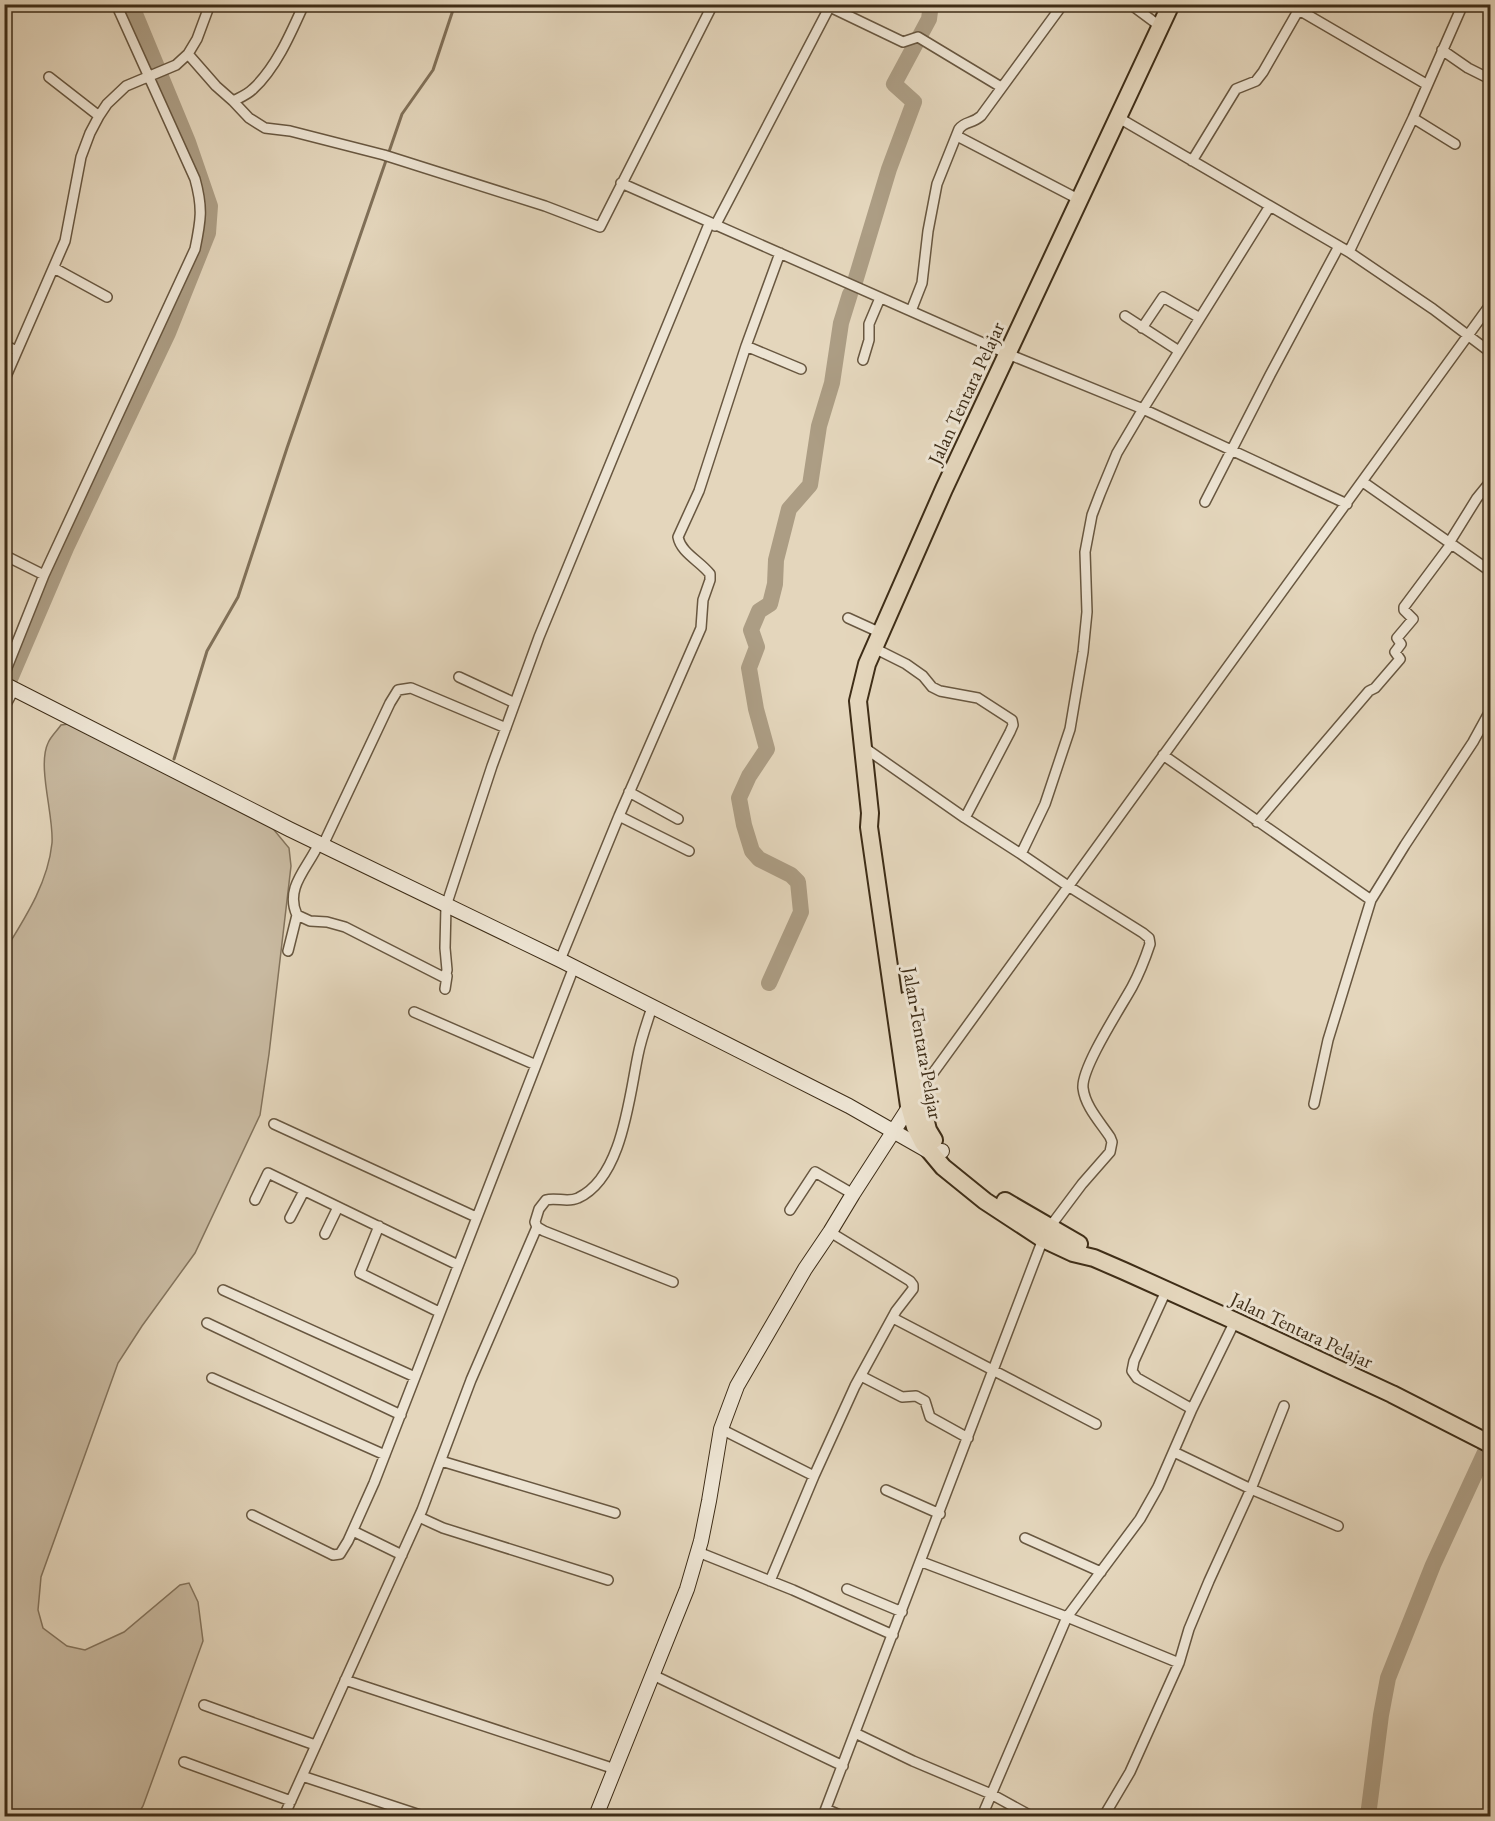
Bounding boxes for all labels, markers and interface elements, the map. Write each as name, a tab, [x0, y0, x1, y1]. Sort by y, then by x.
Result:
street label: Jalan Tentara Pelajar	[921, 317, 1011, 470]
street label: Jalan Tentara Pelajar	[896, 963, 949, 1122]
street label: Jalan Tentara Pelajar	[1225, 1285, 1378, 1375]

